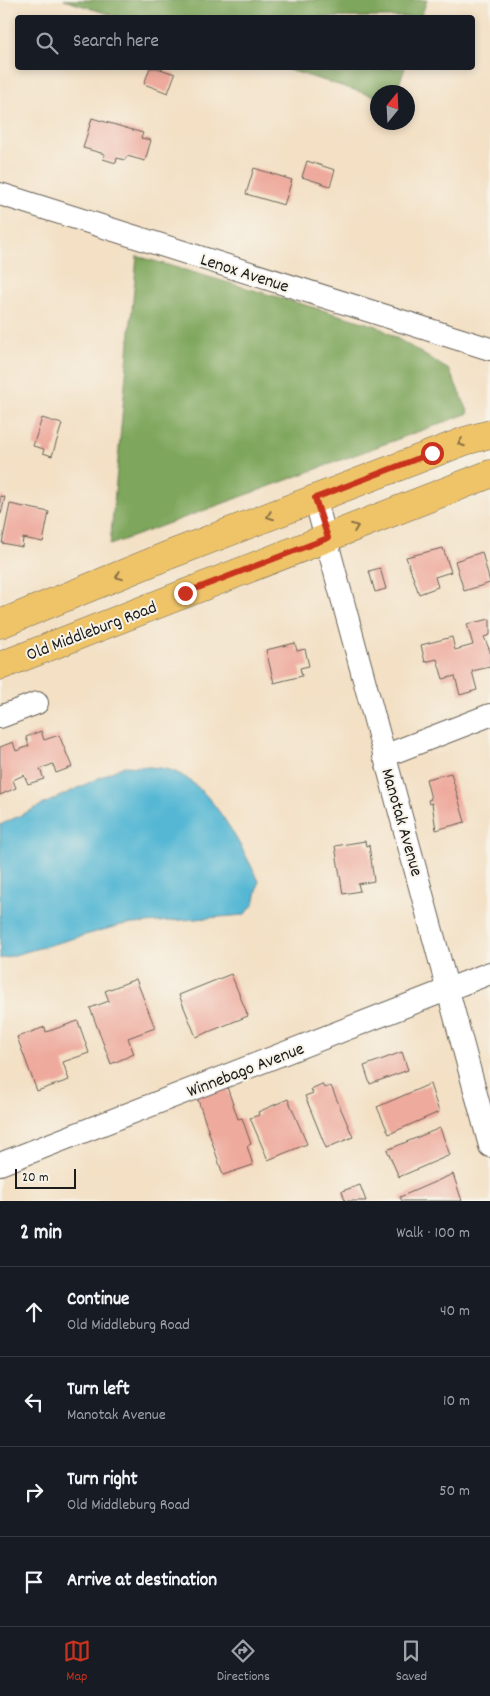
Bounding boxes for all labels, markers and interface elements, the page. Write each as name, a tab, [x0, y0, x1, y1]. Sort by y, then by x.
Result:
search box	[15, 15, 475, 70]
icon: search	[33, 29, 61, 57]
text: Search here	[73, 29, 159, 56]
north arrow	[370, 85, 415, 130]
street label: Lenox Avenue	[197, 248, 292, 300]
one-way arrow	[457, 437, 465, 447]
route start	[421, 442, 444, 465]
one-way arrow	[266, 510, 275, 520]
one-way arrow	[350, 523, 359, 533]
one-way arrow	[115, 569, 124, 580]
route end	[174, 582, 197, 605]
street label: Old Middleburg Road	[23, 596, 161, 669]
street label: Manotak Avenue	[373, 766, 428, 880]
street label: Winnebago Avenue	[184, 1037, 308, 1105]
scale bar	[15, 1166, 76, 1189]
text: 20 m	[22, 1168, 49, 1188]
text: 2 min	[20, 1219, 62, 1249]
text: Walk · 100 m	[396, 1222, 470, 1245]
text: Continue	[67, 1287, 129, 1314]
icon: ahead	[20, 1298, 48, 1326]
text: 40 m	[440, 1300, 470, 1323]
text: Old Middleburg Road	[67, 1314, 190, 1337]
text: Turn left	[67, 1377, 130, 1404]
icon: left	[20, 1388, 48, 1416]
text: 10 m	[443, 1390, 470, 1413]
text: Manotak Avenue	[67, 1404, 166, 1427]
text: Turn right	[67, 1467, 138, 1494]
icon: right	[20, 1478, 48, 1506]
text: 50 m	[439, 1480, 470, 1503]
text: Old Middleburg Road	[67, 1494, 190, 1517]
icon: arrive	[20, 1568, 48, 1596]
text: Arrive at destination	[67, 1568, 217, 1595]
tab: Map	[63, 1637, 91, 1687]
tab: Directions	[217, 1637, 270, 1687]
tab: Saved	[396, 1637, 427, 1687]

